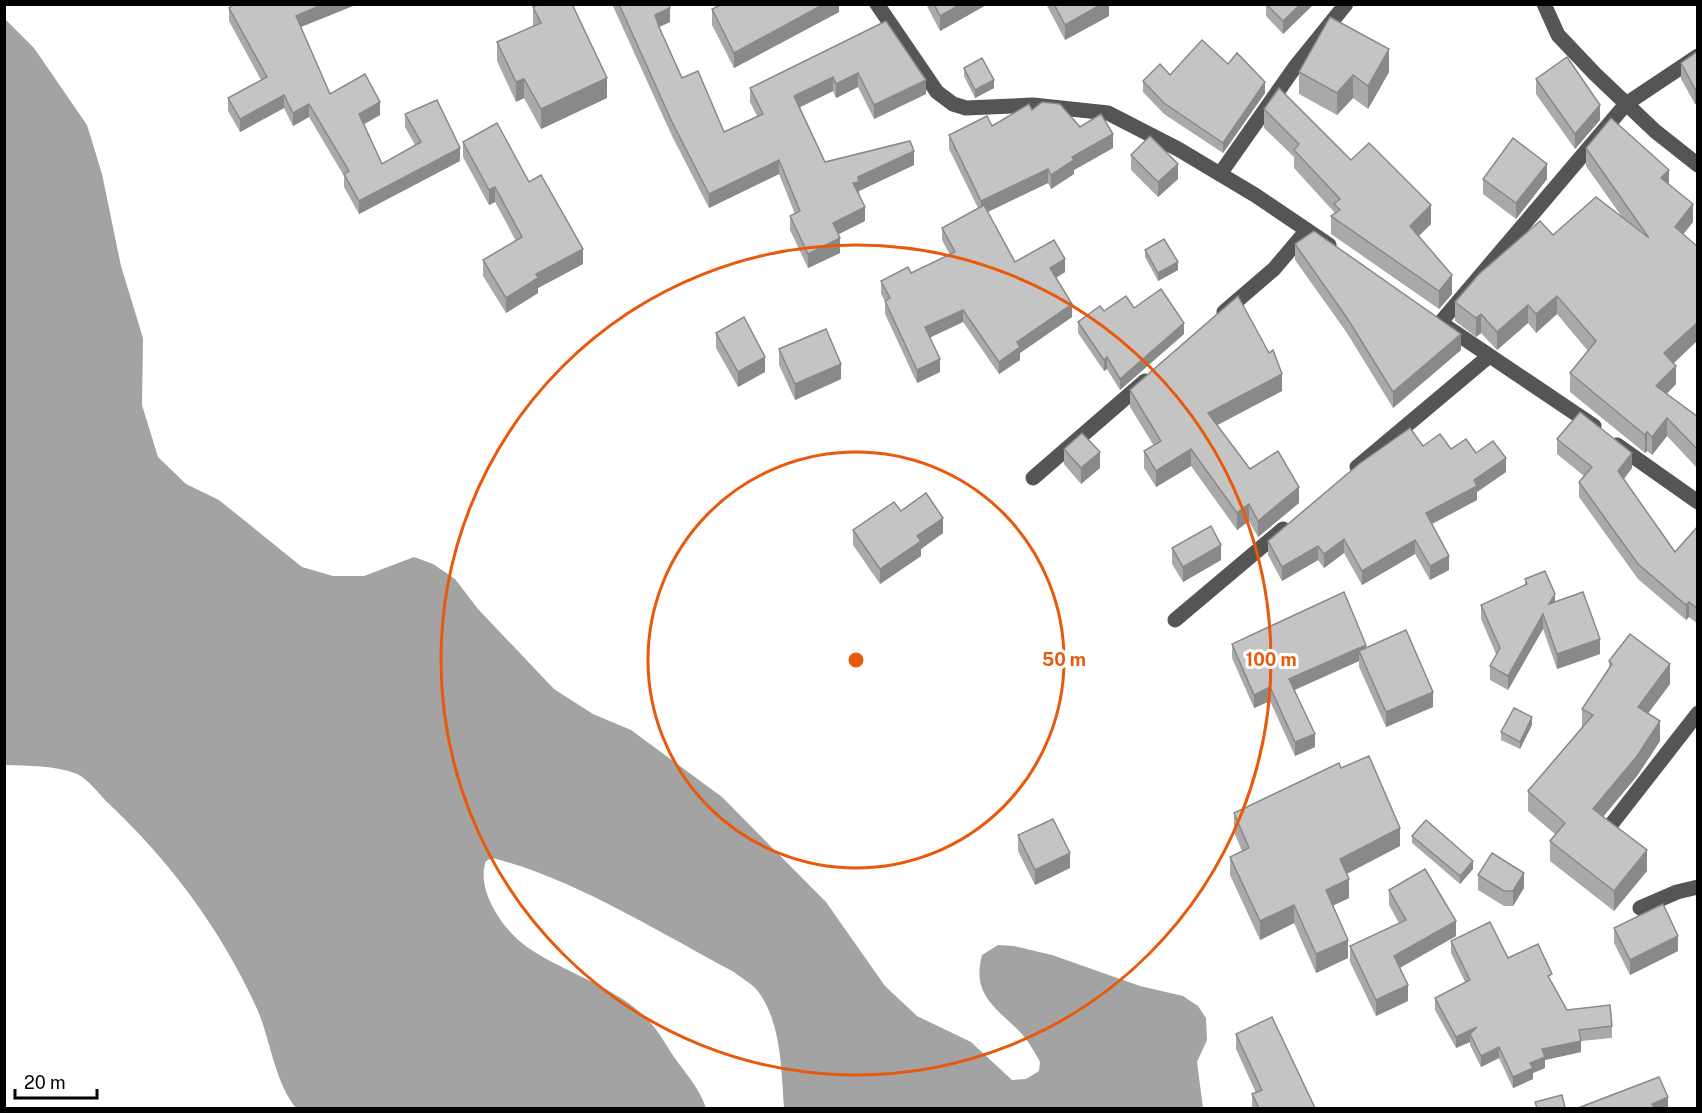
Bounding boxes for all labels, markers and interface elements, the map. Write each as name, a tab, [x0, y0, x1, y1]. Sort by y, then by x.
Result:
text: 50 m	[1042, 649, 1086, 670]
text: 100 m	[1245, 649, 1297, 670]
centre of rings	[846, 650, 866, 670]
scale bar	[15, 1062, 98, 1100]
text: 20 m	[24, 1072, 66, 1093]

